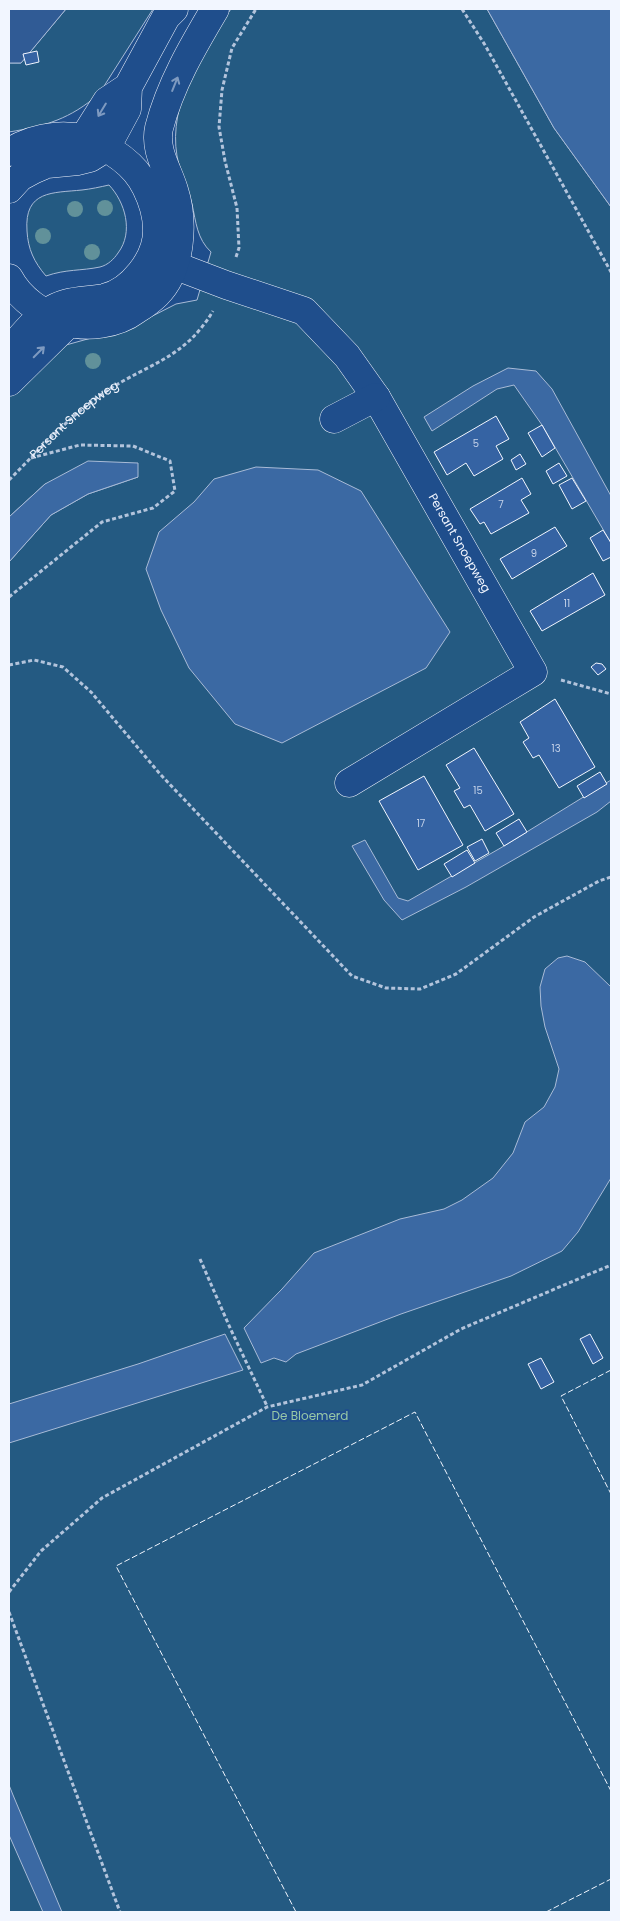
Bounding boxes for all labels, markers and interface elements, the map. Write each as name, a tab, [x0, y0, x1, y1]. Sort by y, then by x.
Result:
one-way arrow	[171, 77, 180, 92]
one-way arrow	[97, 102, 107, 116]
one-way arrow	[32, 346, 45, 358]
street label: Persant Snoepweg	[26, 376, 122, 462]
house number: 5	[473, 436, 479, 451]
street label: Persant Snoepweg	[425, 490, 495, 596]
house number: 7	[498, 497, 504, 512]
house number: 9	[531, 546, 537, 561]
house number: 11	[564, 596, 570, 611]
house number: 13	[551, 741, 561, 756]
house number: 15	[473, 783, 483, 798]
house number: 17	[417, 816, 426, 831]
park label: De Bloemerd	[272, 1407, 348, 1424]

